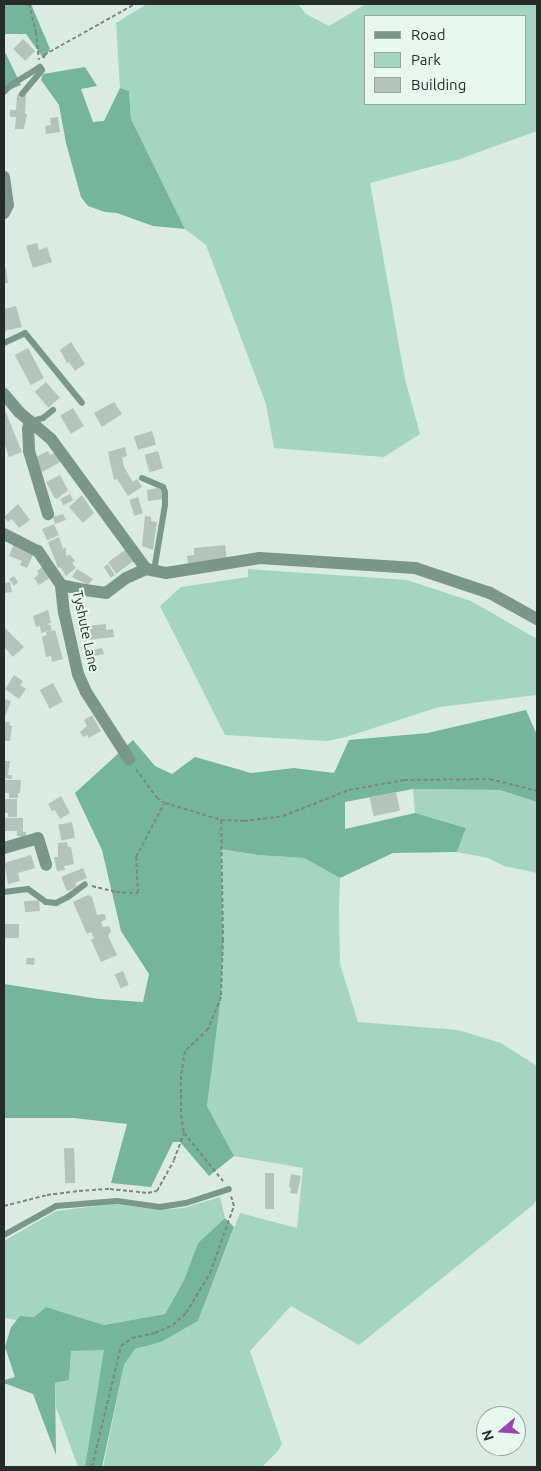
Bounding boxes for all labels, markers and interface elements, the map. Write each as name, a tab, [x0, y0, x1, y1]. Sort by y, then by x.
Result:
legend	[364, 15, 526, 105]
text: Road	[411, 26, 446, 43]
text: Park	[411, 51, 441, 68]
text: Building	[411, 76, 466, 93]
street label: Tyshute Lane	[69, 589, 103, 673]
north arrow	[476, 1406, 526, 1456]
text: N	[478, 1428, 497, 1443]

